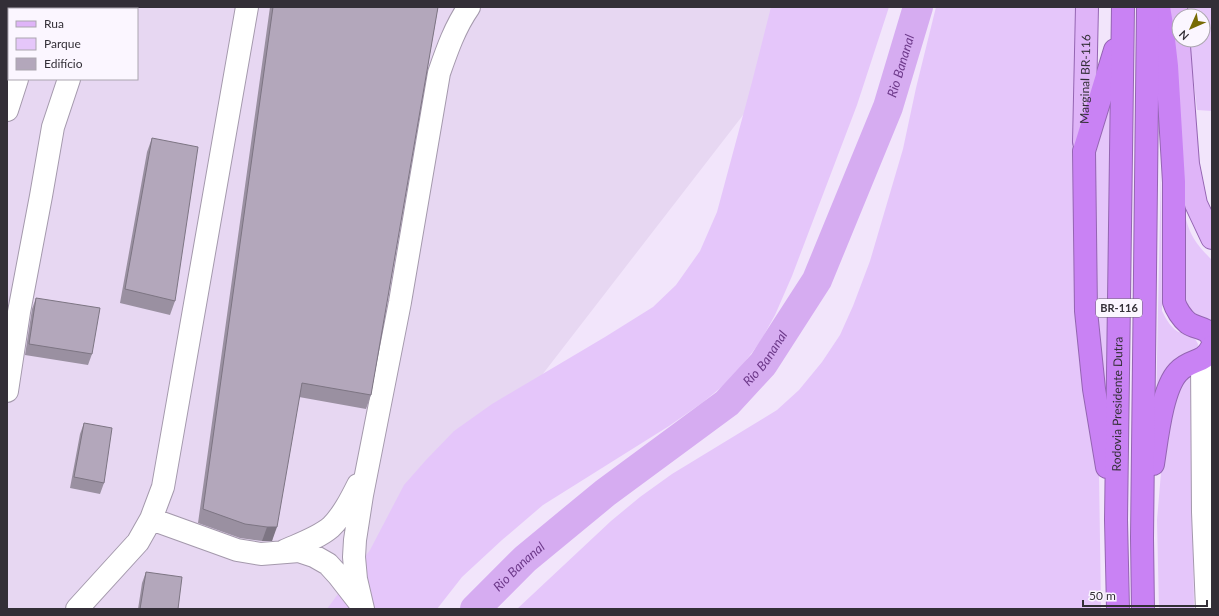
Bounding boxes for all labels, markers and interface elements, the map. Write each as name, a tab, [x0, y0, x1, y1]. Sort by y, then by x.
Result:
legend	[8, 8, 138, 80]
north arrow	[1171, 8, 1211, 48]
text: Rua	[44, 16, 64, 31]
text: N	[1176, 28, 1191, 43]
water label: Rio Bananal	[883, 32, 917, 99]
street label: Marginal BR-116	[1076, 34, 1093, 124]
text: Parque	[44, 36, 81, 51]
text: Edifício	[44, 56, 83, 71]
road number: BR-116	[1096, 299, 1142, 317]
water label: Rio Bananal	[739, 327, 790, 389]
street label: Rodovia Presidente Dutra	[1109, 336, 1126, 472]
water label: Rio Bananal	[490, 538, 548, 594]
scale bar	[1083, 582, 1207, 608]
text: 50 m	[1089, 588, 1116, 603]

